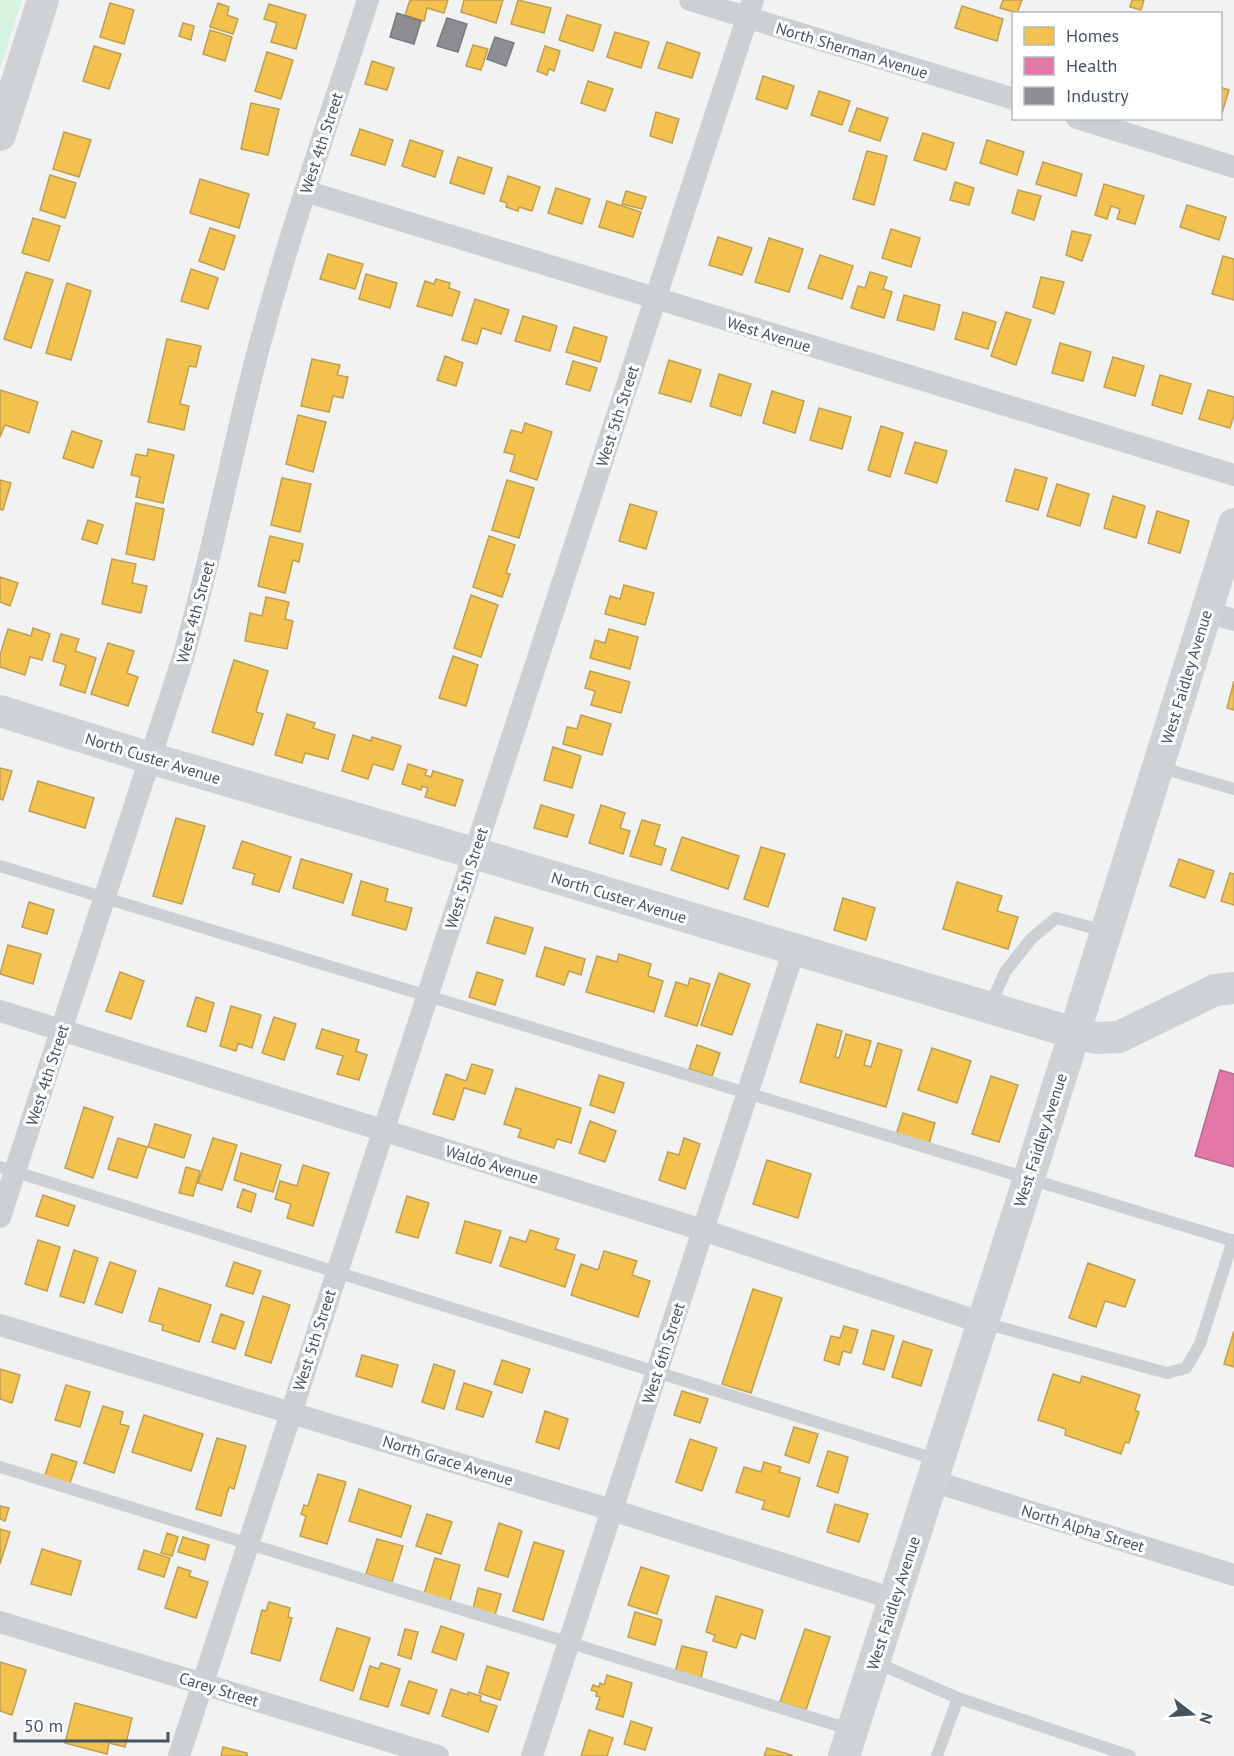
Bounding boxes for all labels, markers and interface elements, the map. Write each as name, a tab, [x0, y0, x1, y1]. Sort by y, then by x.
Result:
legend	[1012, 12, 1222, 120]
street label: North Sherman Avenue	[774, 17, 930, 83]
text: Homes	[1066, 24, 1119, 47]
text: Health	[1066, 54, 1117, 77]
text: Industry	[1066, 84, 1129, 107]
street label: West 4th Street	[295, 89, 347, 196]
street label: West Avenue	[725, 312, 813, 356]
street label: West 5th Street	[591, 362, 643, 469]
street label: West 4th Street	[172, 558, 218, 665]
street label: West Faidley Avenue	[1156, 607, 1216, 747]
street label: North Custer Avenue	[83, 728, 223, 788]
street label: West 5th Street	[440, 824, 492, 931]
street label: North Custer Avenue	[549, 867, 689, 927]
street label: West 4th Street	[21, 1021, 73, 1128]
street label: West Faidley Avenue	[1009, 1071, 1071, 1209]
street label: Waldo Avenue	[443, 1140, 541, 1188]
street label: West 5th Street	[288, 1286, 340, 1393]
street label: West 6th Street	[637, 1299, 689, 1406]
street label: North Grace Avenue	[380, 1431, 516, 1489]
street label: North Alpha Street	[1019, 1500, 1148, 1556]
street label: West Faidley Avenue	[862, 1534, 924, 1672]
street label: Carey Street	[177, 1667, 262, 1711]
north arrow	[1162, 1684, 1222, 1744]
scale bar	[15, 1705, 168, 1743]
text: N	[1195, 1710, 1217, 1726]
text: 50 m	[24, 1714, 63, 1737]

